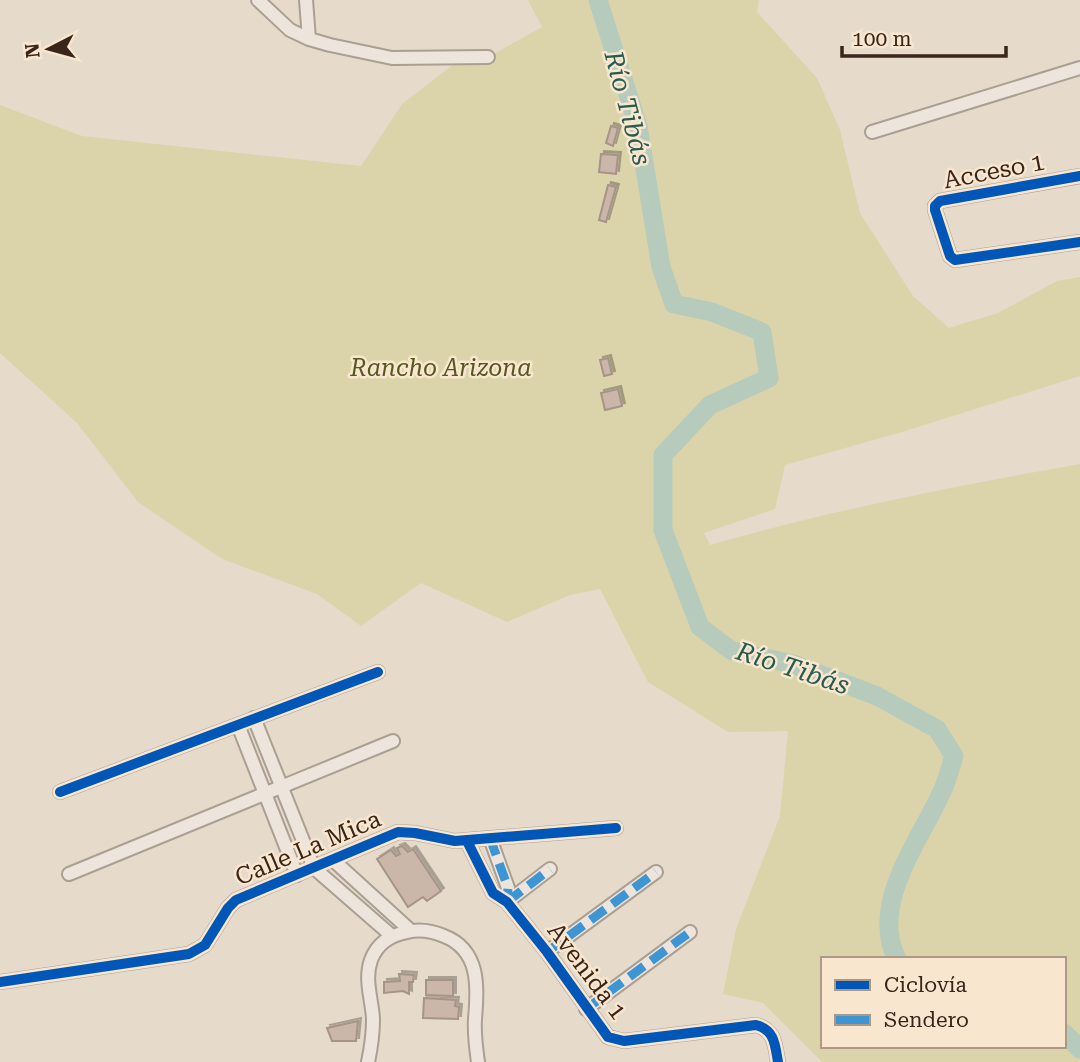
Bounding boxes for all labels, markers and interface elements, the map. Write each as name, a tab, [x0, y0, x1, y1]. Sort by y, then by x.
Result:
north arrow	[14, 14, 84, 84]
scale bar	[842, 14, 1006, 58]
text: 100 m	[852, 27, 912, 51]
text: N	[20, 42, 45, 59]
water label: Río Tibás	[598, 47, 658, 168]
street label: Acceso 1	[941, 147, 1047, 195]
park label: Rancho Arizona	[349, 354, 532, 382]
water label: Río Tibás	[732, 635, 853, 700]
street label: Calle La Mica	[231, 805, 385, 891]
street label: Avenida 1	[542, 917, 632, 1025]
legend	[821, 957, 1066, 1048]
text: Ciclovía	[884, 973, 968, 997]
text: Sendero	[884, 1008, 969, 1032]

